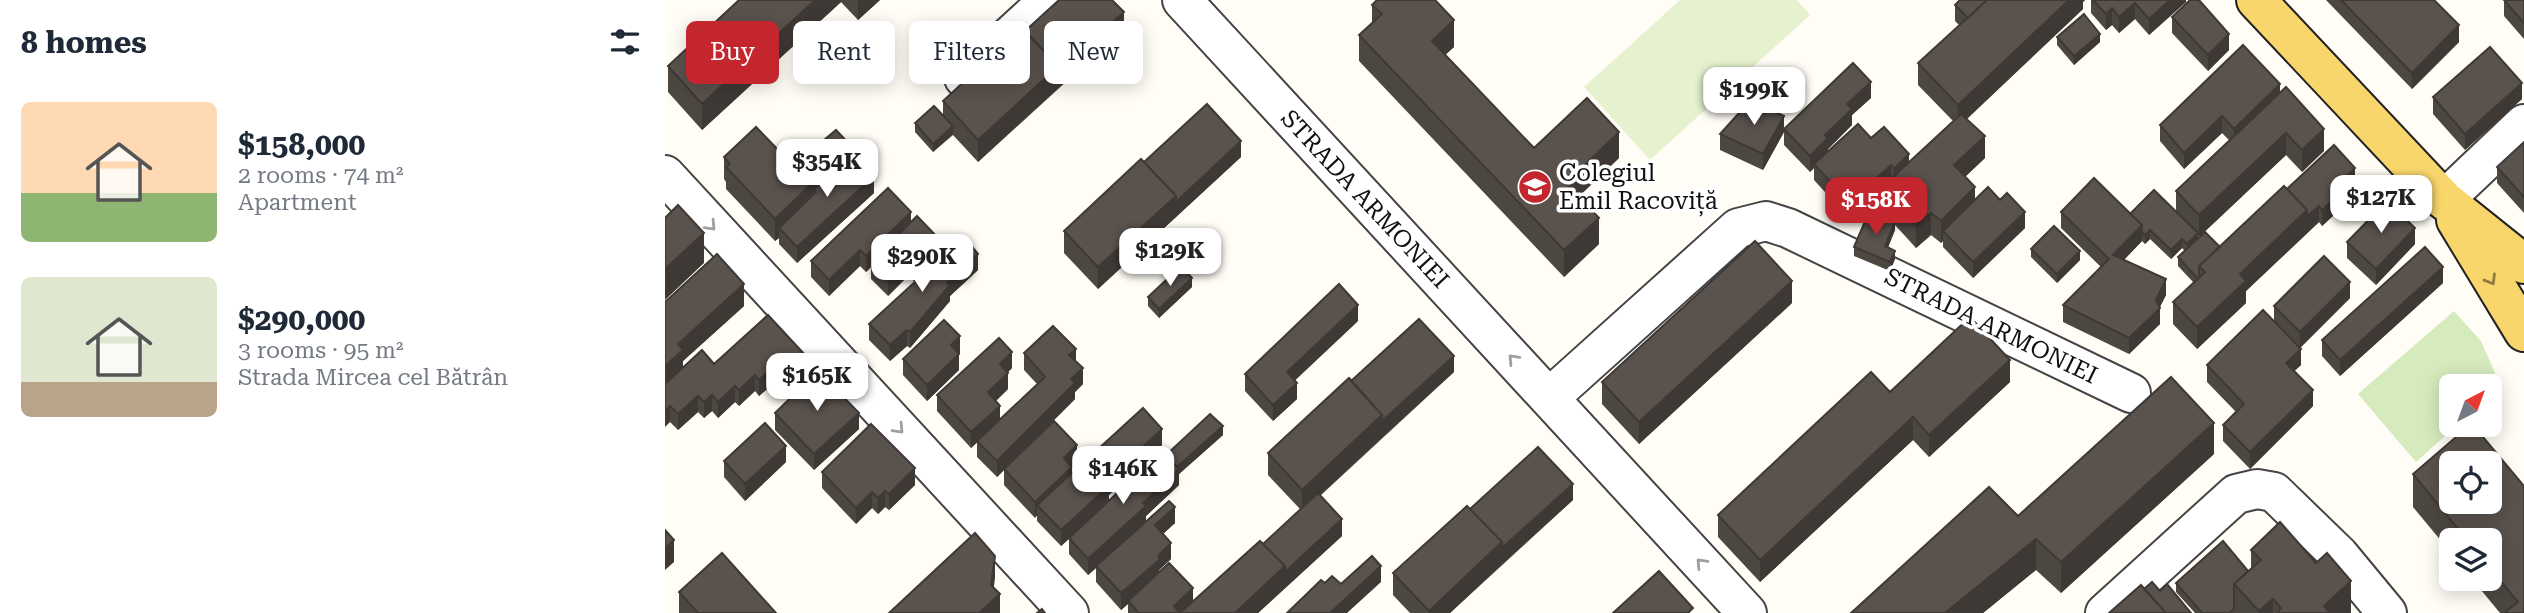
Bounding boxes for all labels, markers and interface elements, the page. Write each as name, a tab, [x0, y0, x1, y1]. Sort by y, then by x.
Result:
chip: Buy	[686, 21, 779, 84]
chip: Rent	[793, 21, 895, 84]
chip: Filters	[909, 21, 1030, 84]
chip: New	[1044, 21, 1143, 84]
icon: filters	[606, 23, 644, 61]
text: 8 homes	[21, 25, 147, 60]
pin: $199K	[1705, 68, 1803, 127]
text: $199K	[1719, 76, 1789, 103]
street label: STRADA ARMONIEI	[1275, 104, 1455, 294]
text: $158,000	[238, 127, 365, 162]
icon: home	[77, 130, 161, 214]
pin: $354K	[778, 140, 876, 199]
text: $354K	[792, 148, 862, 175]
place label: Colegiul Emil Racoviță	[1559, 159, 1718, 217]
text: 2 rooms · 74 m²	[238, 162, 404, 189]
school or university icon: Colegiul Emil Racoviță	[1516, 168, 1554, 206]
pin: $127K	[2332, 176, 2430, 235]
pin: $158K	[1827, 177, 1925, 237]
text: $127K	[2346, 184, 2416, 211]
text: $158K	[1841, 186, 1911, 213]
text: Apartment	[238, 189, 357, 216]
one-way arrow	[703, 218, 716, 231]
pin: $129K	[1121, 229, 1219, 288]
pin: $290K	[873, 234, 971, 294]
text: $129K	[1135, 237, 1205, 264]
text: $290K	[887, 243, 957, 270]
street label: STRADA ARMONIEI	[1880, 262, 2102, 390]
one-way arrow	[2483, 272, 2496, 285]
text: $290,000	[238, 302, 365, 337]
icon: home	[77, 305, 161, 389]
text: 3 rooms · 95 m²	[238, 337, 404, 364]
pin: $165K	[768, 354, 866, 413]
one-way arrow	[1509, 354, 1522, 367]
text: $165K	[782, 362, 852, 389]
text: Strada Mircea cel Bătrân	[238, 364, 508, 391]
north arrow	[2439, 374, 2503, 438]
map controls	[2439, 374, 2502, 591]
one-way arrow	[891, 421, 903, 434]
pin: $146K	[1074, 447, 1172, 506]
button: locate	[2439, 451, 2502, 514]
text: $146K	[1088, 455, 1158, 482]
button: layers	[2439, 528, 2502, 591]
one-way arrow	[1696, 558, 1709, 571]

